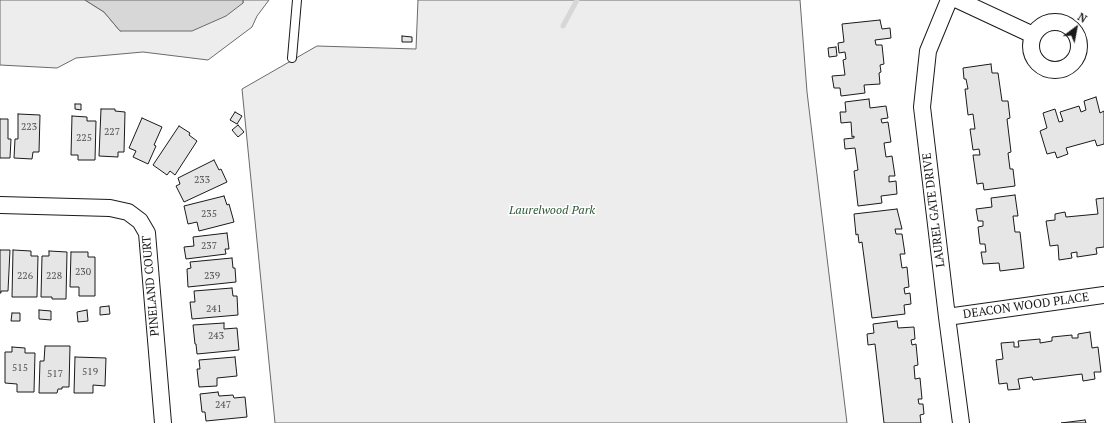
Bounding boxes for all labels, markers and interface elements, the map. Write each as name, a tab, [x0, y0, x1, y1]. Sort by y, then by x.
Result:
north arrow	[1056, 8, 1096, 48]
text: N	[1075, 10, 1090, 26]
house number: 223	[21, 121, 37, 133]
house number: 227	[104, 126, 120, 138]
house number: 225	[76, 132, 92, 144]
street label: LAUREL GATE DRIVE	[920, 152, 948, 268]
house number: 233	[194, 174, 210, 186]
park label: Laurelwood Park	[509, 204, 595, 218]
house number: 235	[201, 208, 217, 220]
street label: PINELAND COURT	[139, 235, 163, 337]
house number: 237	[201, 240, 217, 252]
house number: 230	[75, 266, 91, 278]
house number: 226	[17, 270, 33, 282]
house number: 228	[46, 270, 62, 282]
house number: 239	[204, 270, 220, 282]
street label: DEACON WOOD PLACE	[962, 290, 1090, 322]
house number: 241	[206, 303, 222, 315]
house number: 243	[208, 330, 224, 342]
house number: 515	[12, 362, 28, 374]
house number: 519	[82, 366, 98, 378]
house number: 517	[47, 368, 63, 380]
house number: 247	[215, 399, 231, 411]

